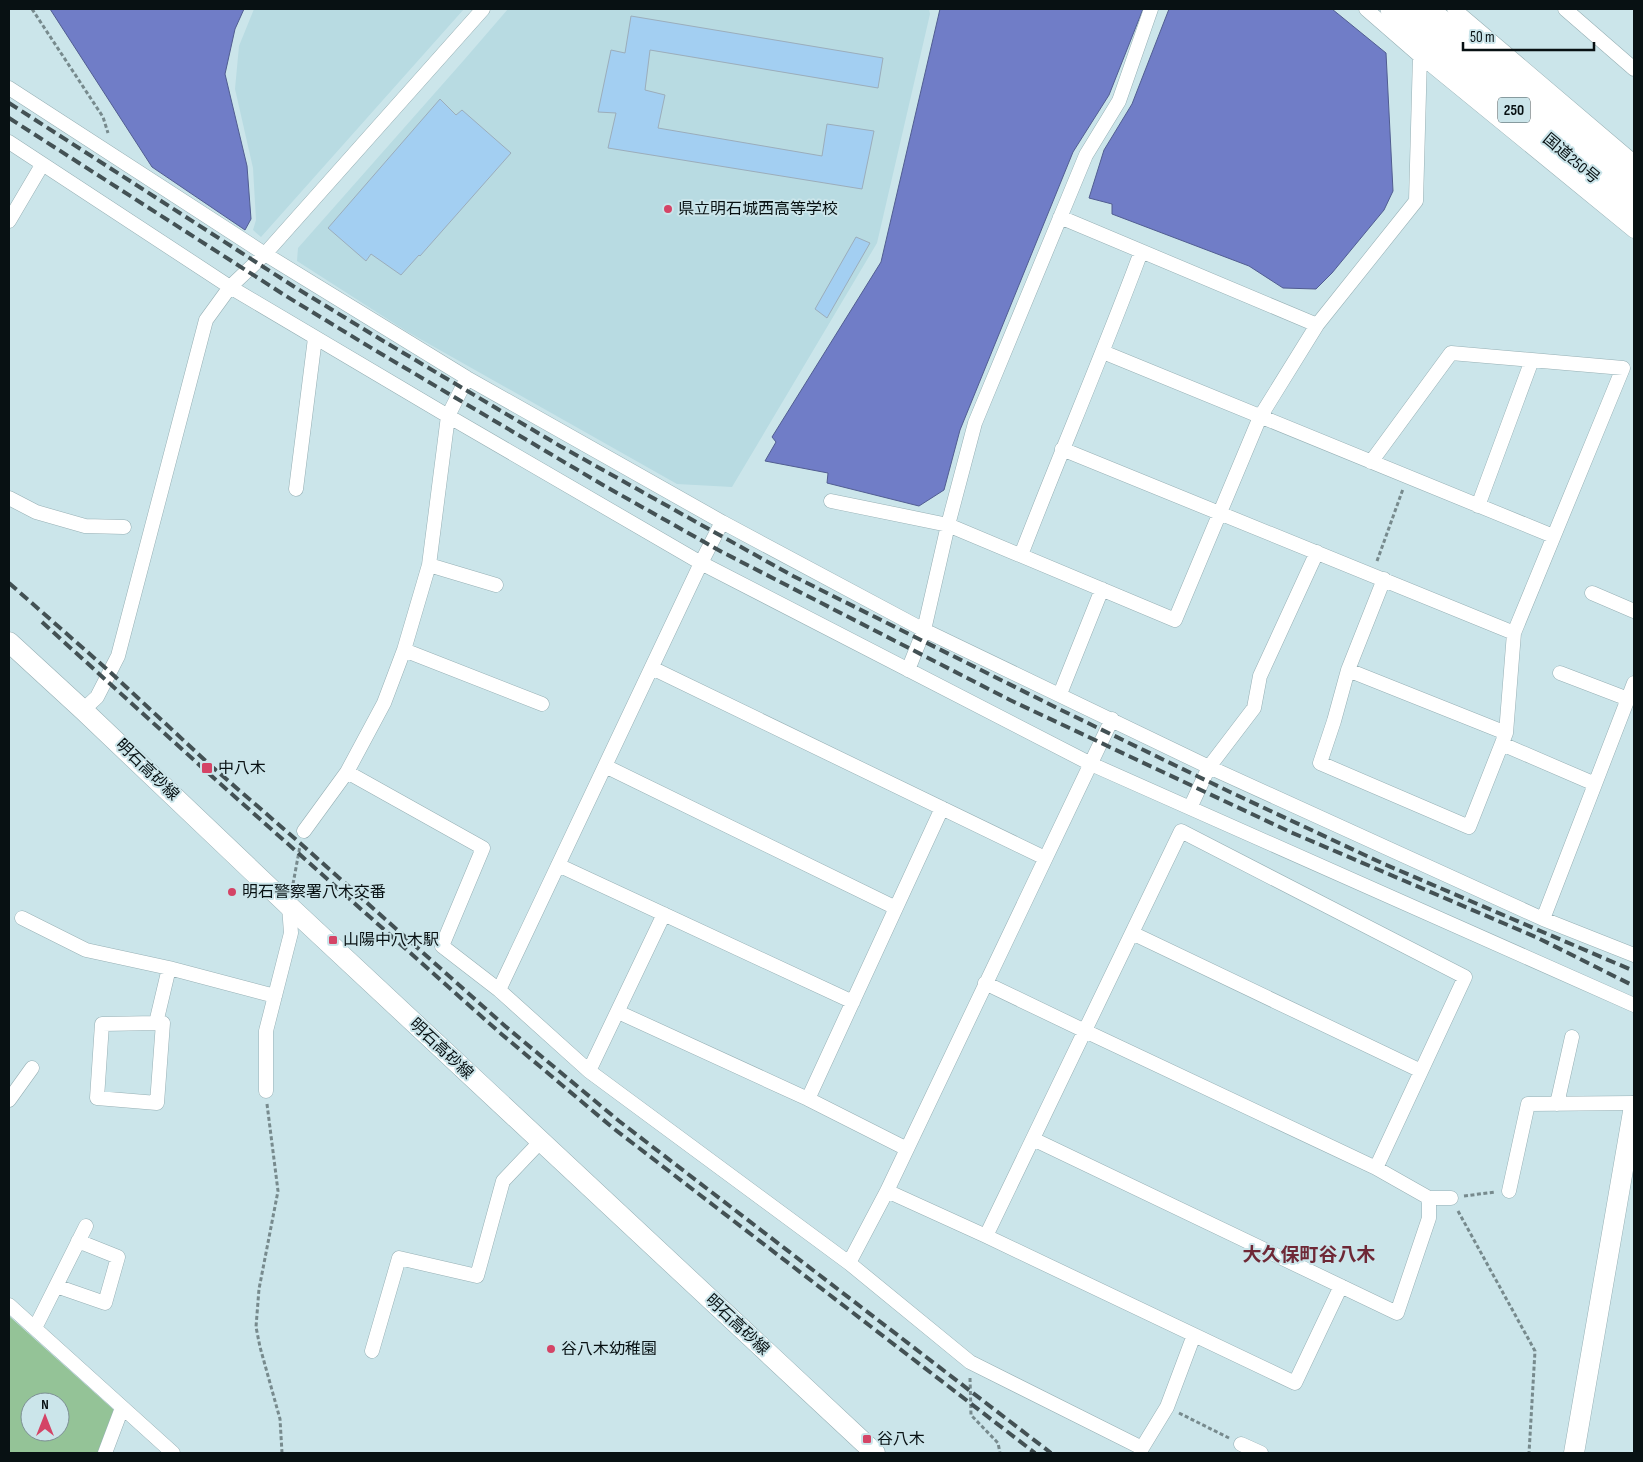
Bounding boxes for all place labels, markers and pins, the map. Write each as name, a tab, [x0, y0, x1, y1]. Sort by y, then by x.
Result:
place label: 県立明石城西高等学校	[678, 200, 838, 219]
marker: 県立明石城西高等学校	[662, 203, 674, 215]
place label: 中八木	[218, 759, 266, 778]
marker: 中八木	[200, 761, 214, 775]
place label: 明石警察署八木交番	[242, 883, 386, 902]
marker: 明石警察署八木交番	[226, 886, 238, 898]
place label: 山陽中八木駅	[343, 931, 439, 950]
marker: 山陽中八木駅	[327, 934, 339, 946]
place label: 谷八木幼稚園	[561, 1340, 657, 1359]
marker: 谷八木幼稚園	[545, 1343, 557, 1355]
place label: 谷八木	[877, 1430, 925, 1449]
marker: 谷八木	[861, 1433, 873, 1445]

